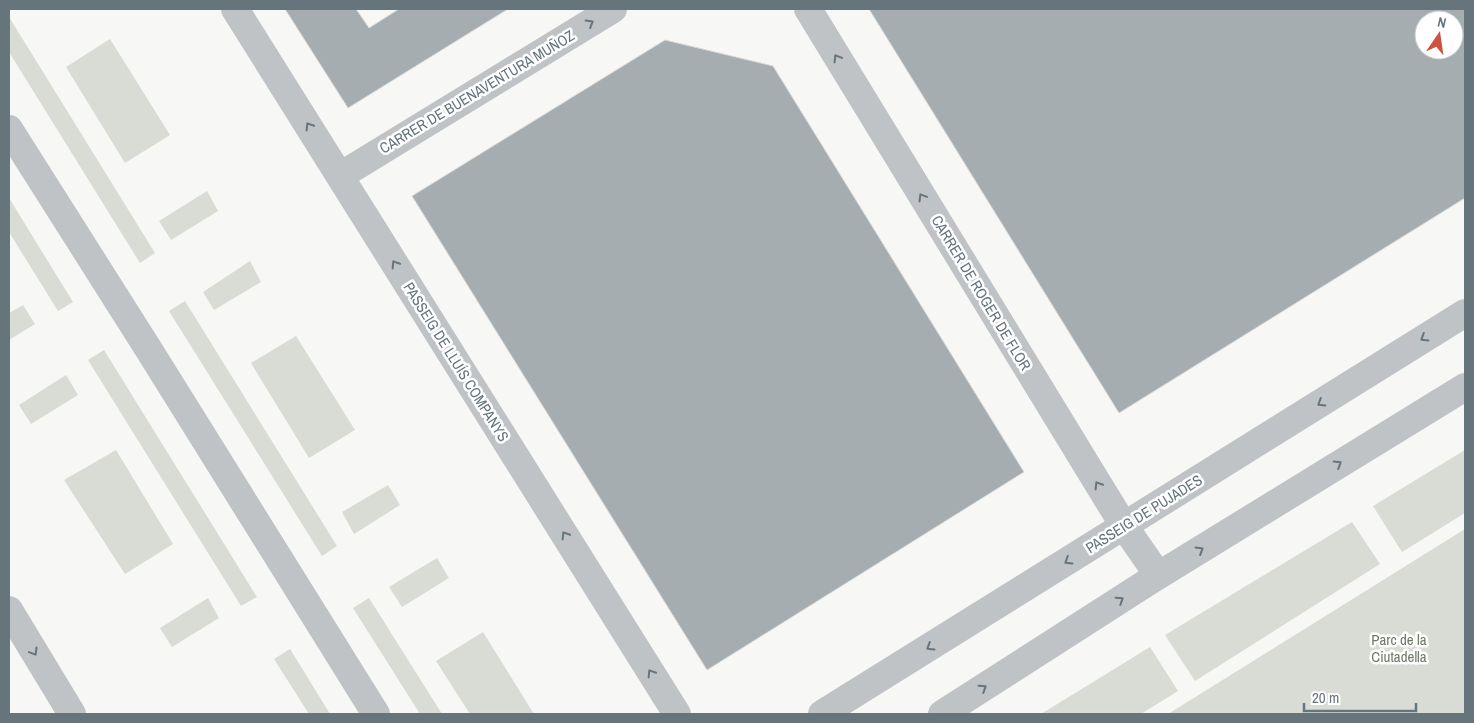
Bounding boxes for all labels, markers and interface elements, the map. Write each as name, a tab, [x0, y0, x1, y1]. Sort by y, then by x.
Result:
north arrow	[1414, 10, 1464, 60]
text: N	[1436, 13, 1448, 32]
one-way arrow	[585, 19, 594, 29]
street label: CARRER DE BUENAVENTURA MUÑOZ	[375, 25, 579, 158]
one-way arrow	[834, 55, 844, 64]
one-way arrow	[305, 123, 315, 132]
one-way arrow	[919, 193, 928, 202]
street label: CARRER DE ROGER DE FLOR	[927, 211, 1036, 374]
one-way arrow	[391, 261, 401, 270]
street label: PASSEIG DE LLUÍS COMPANYS	[399, 278, 514, 445]
one-way arrow	[1420, 332, 1429, 342]
one-way arrow	[1317, 397, 1326, 406]
one-way arrow	[1333, 461, 1342, 470]
street label: PASSEIG DE PUJADES	[1081, 469, 1206, 558]
one-way arrow	[1095, 481, 1105, 490]
one-way arrow	[561, 532, 571, 541]
one-way arrow	[1195, 546, 1204, 556]
one-way arrow	[1064, 555, 1073, 565]
one-way arrow	[1114, 596, 1123, 606]
park label: Parc de la Ciutadella	[1371, 629, 1427, 667]
one-way arrow	[926, 641, 935, 651]
one-way arrow	[28, 646, 38, 655]
one-way arrow	[648, 669, 657, 679]
scale bar	[1304, 680, 1416, 712]
one-way arrow	[977, 685, 987, 694]
text: 20 m	[1312, 687, 1339, 708]

